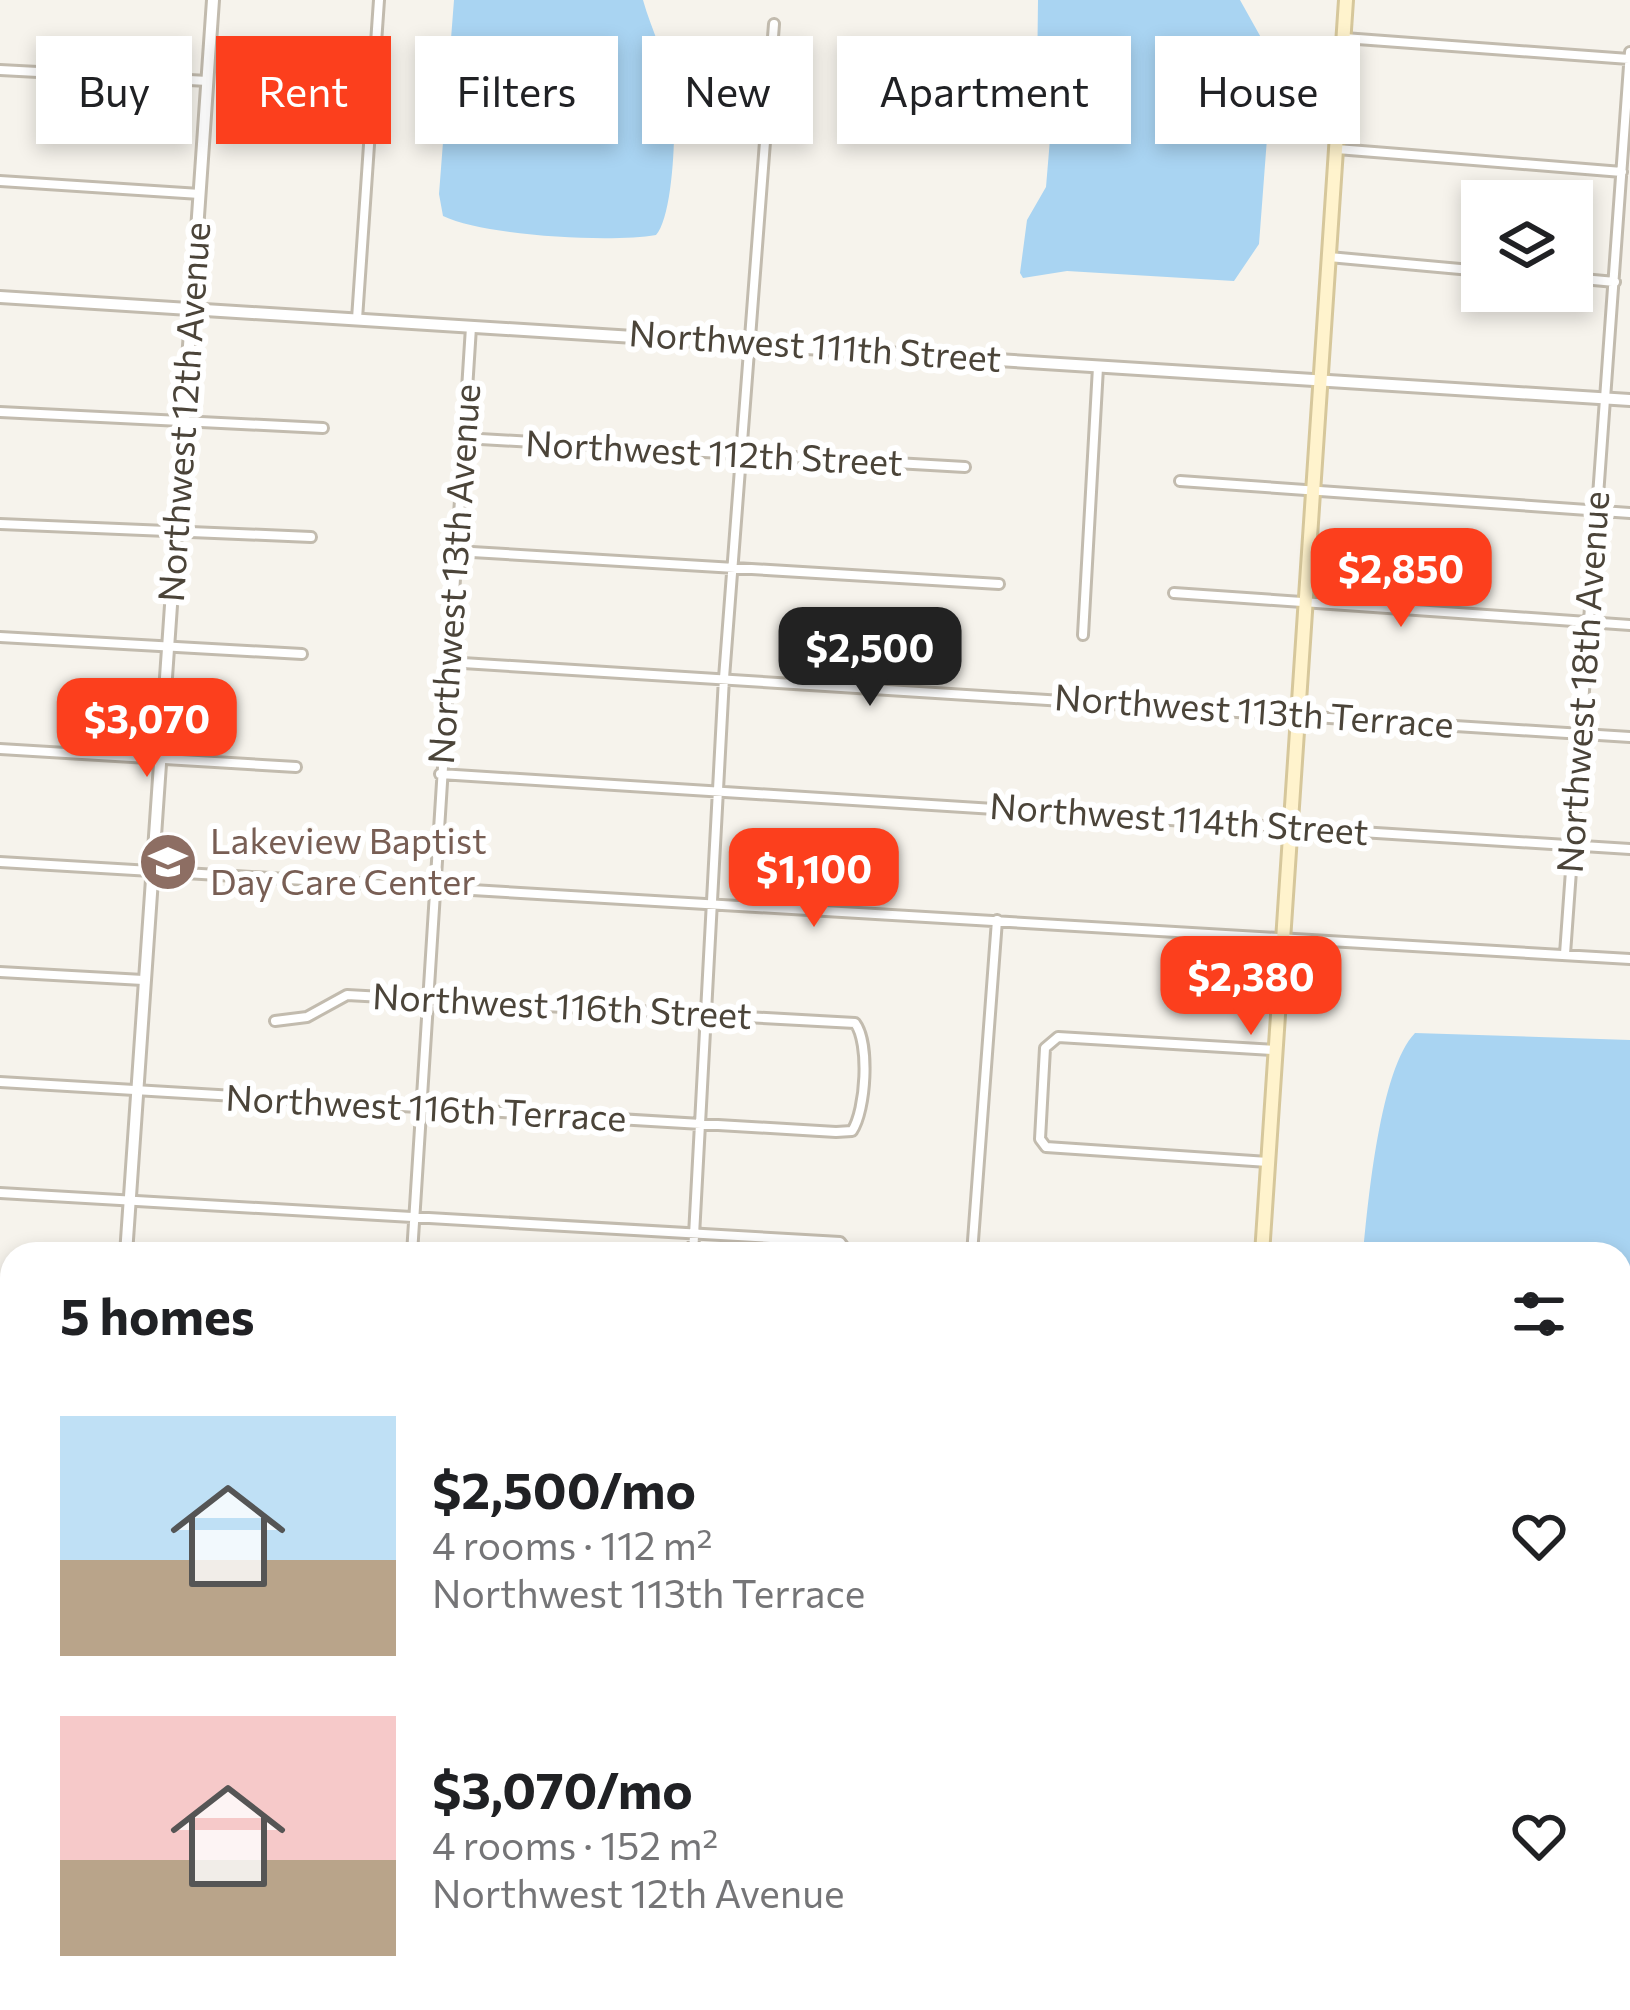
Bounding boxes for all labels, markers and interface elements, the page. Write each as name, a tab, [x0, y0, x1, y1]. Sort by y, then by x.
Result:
chip: Buy	[36, 36, 192, 144]
chip: Rent	[216, 36, 391, 144]
chip: Filters	[415, 36, 618, 144]
chip: New	[642, 36, 813, 144]
chip: Apartment	[837, 36, 1131, 144]
chip: House	[1155, 36, 1360, 144]
map controls	[1461, 180, 1593, 312]
button: layers	[1461, 180, 1593, 312]
street label: Northwest 12th Avenue	[147, 220, 217, 603]
street label: Northwest 111th Street	[627, 309, 1003, 379]
street label: Northwest 13th Avenue	[417, 382, 487, 766]
street label: Northwest 112th Street	[524, 419, 904, 483]
street label: Northwest 18th Avenue	[1546, 489, 1616, 874]
pin: $2,850	[1303, 528, 1499, 630]
text: $2,850	[1338, 543, 1464, 591]
pin: $2,500	[772, 607, 968, 709]
text: $2,500	[806, 622, 934, 670]
street label: Northwest 113th Terrace	[1053, 673, 1455, 745]
pin: $3,070	[49, 678, 245, 780]
text: $3,070	[84, 693, 210, 741]
street label: Northwest 114th Street	[988, 782, 1370, 852]
place label: Lakeview Baptist Day Care Center	[210, 817, 487, 902]
pin: $1,100	[716, 828, 912, 930]
school or university icon: Lakeview Baptist Day Care Center	[137, 831, 199, 893]
text: $1,100	[756, 843, 872, 891]
pin: $2,380	[1153, 936, 1349, 1038]
text: $2,380	[1187, 951, 1315, 999]
street label: Northwest 116th Street	[371, 972, 753, 1036]
street label: Northwest 116th Terrace	[225, 1074, 628, 1138]
icon: filters	[1506, 1281, 1572, 1347]
text: 5 homes	[60, 1283, 255, 1346]
text: $2,500/mo	[432, 1457, 696, 1520]
icon: home	[156, 1464, 300, 1608]
icon: heart	[1506, 1503, 1572, 1569]
text: 4 rooms · 112 m²	[432, 1520, 712, 1568]
text: Northwest 113th Terrace	[432, 1568, 865, 1616]
text: $3,070/mo	[432, 1757, 693, 1820]
icon: home	[156, 1764, 300, 1908]
icon: heart	[1506, 1803, 1572, 1869]
text: 4 rooms · 152 m²	[432, 1820, 718, 1868]
text: Northwest 12th Avenue	[432, 1868, 845, 1916]

